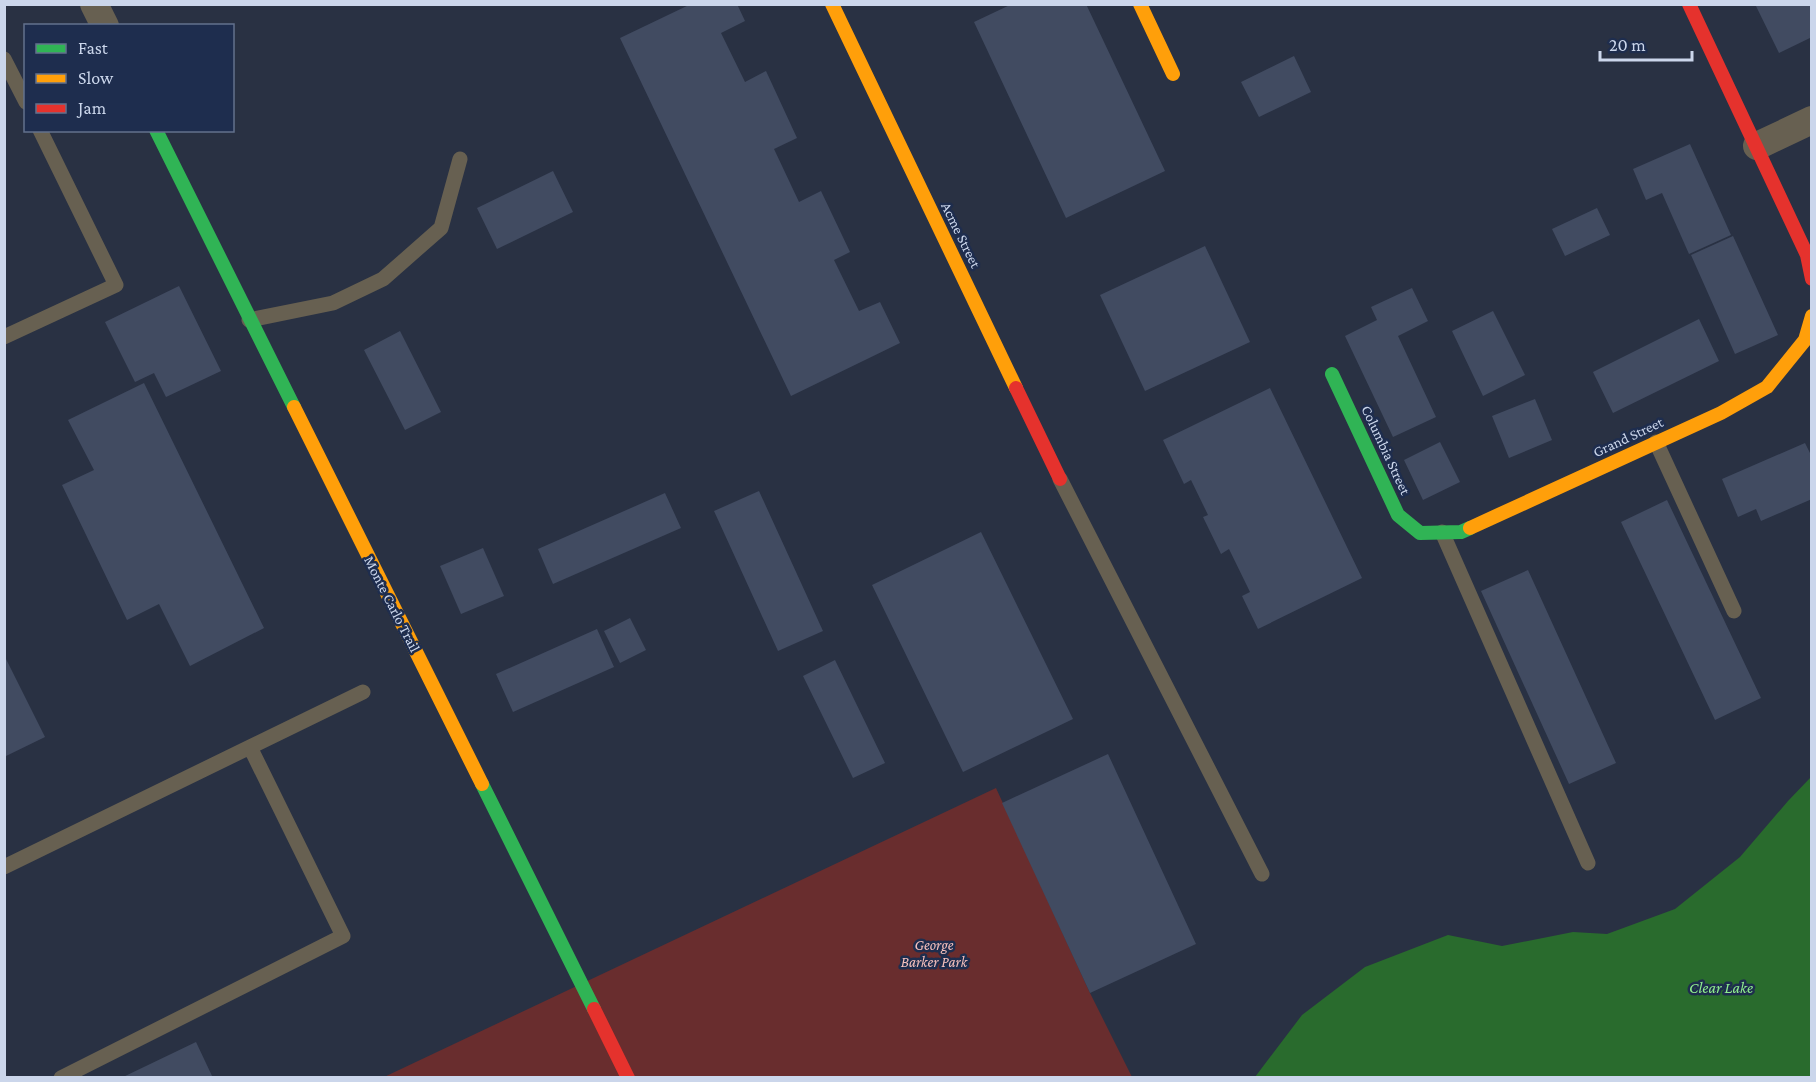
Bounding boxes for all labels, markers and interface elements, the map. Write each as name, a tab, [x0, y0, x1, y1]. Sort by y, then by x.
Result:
legend	[24, 24, 234, 132]
scale bar	[1600, 24, 1692, 62]
text: 20 m	[1609, 35, 1646, 55]
text: Fast	[78, 38, 109, 58]
text: Slow	[78, 68, 114, 88]
text: Jam	[76, 98, 107, 118]
street label: Acme Street	[938, 199, 984, 271]
street label: Columbia Street	[1358, 403, 1414, 498]
street label: Grand Street	[1590, 413, 1666, 460]
street label: Monte Carlo Trail	[361, 553, 423, 655]
park label: George Barker Park	[901, 937, 969, 970]
water label: Clear Lake	[1689, 979, 1753, 996]

